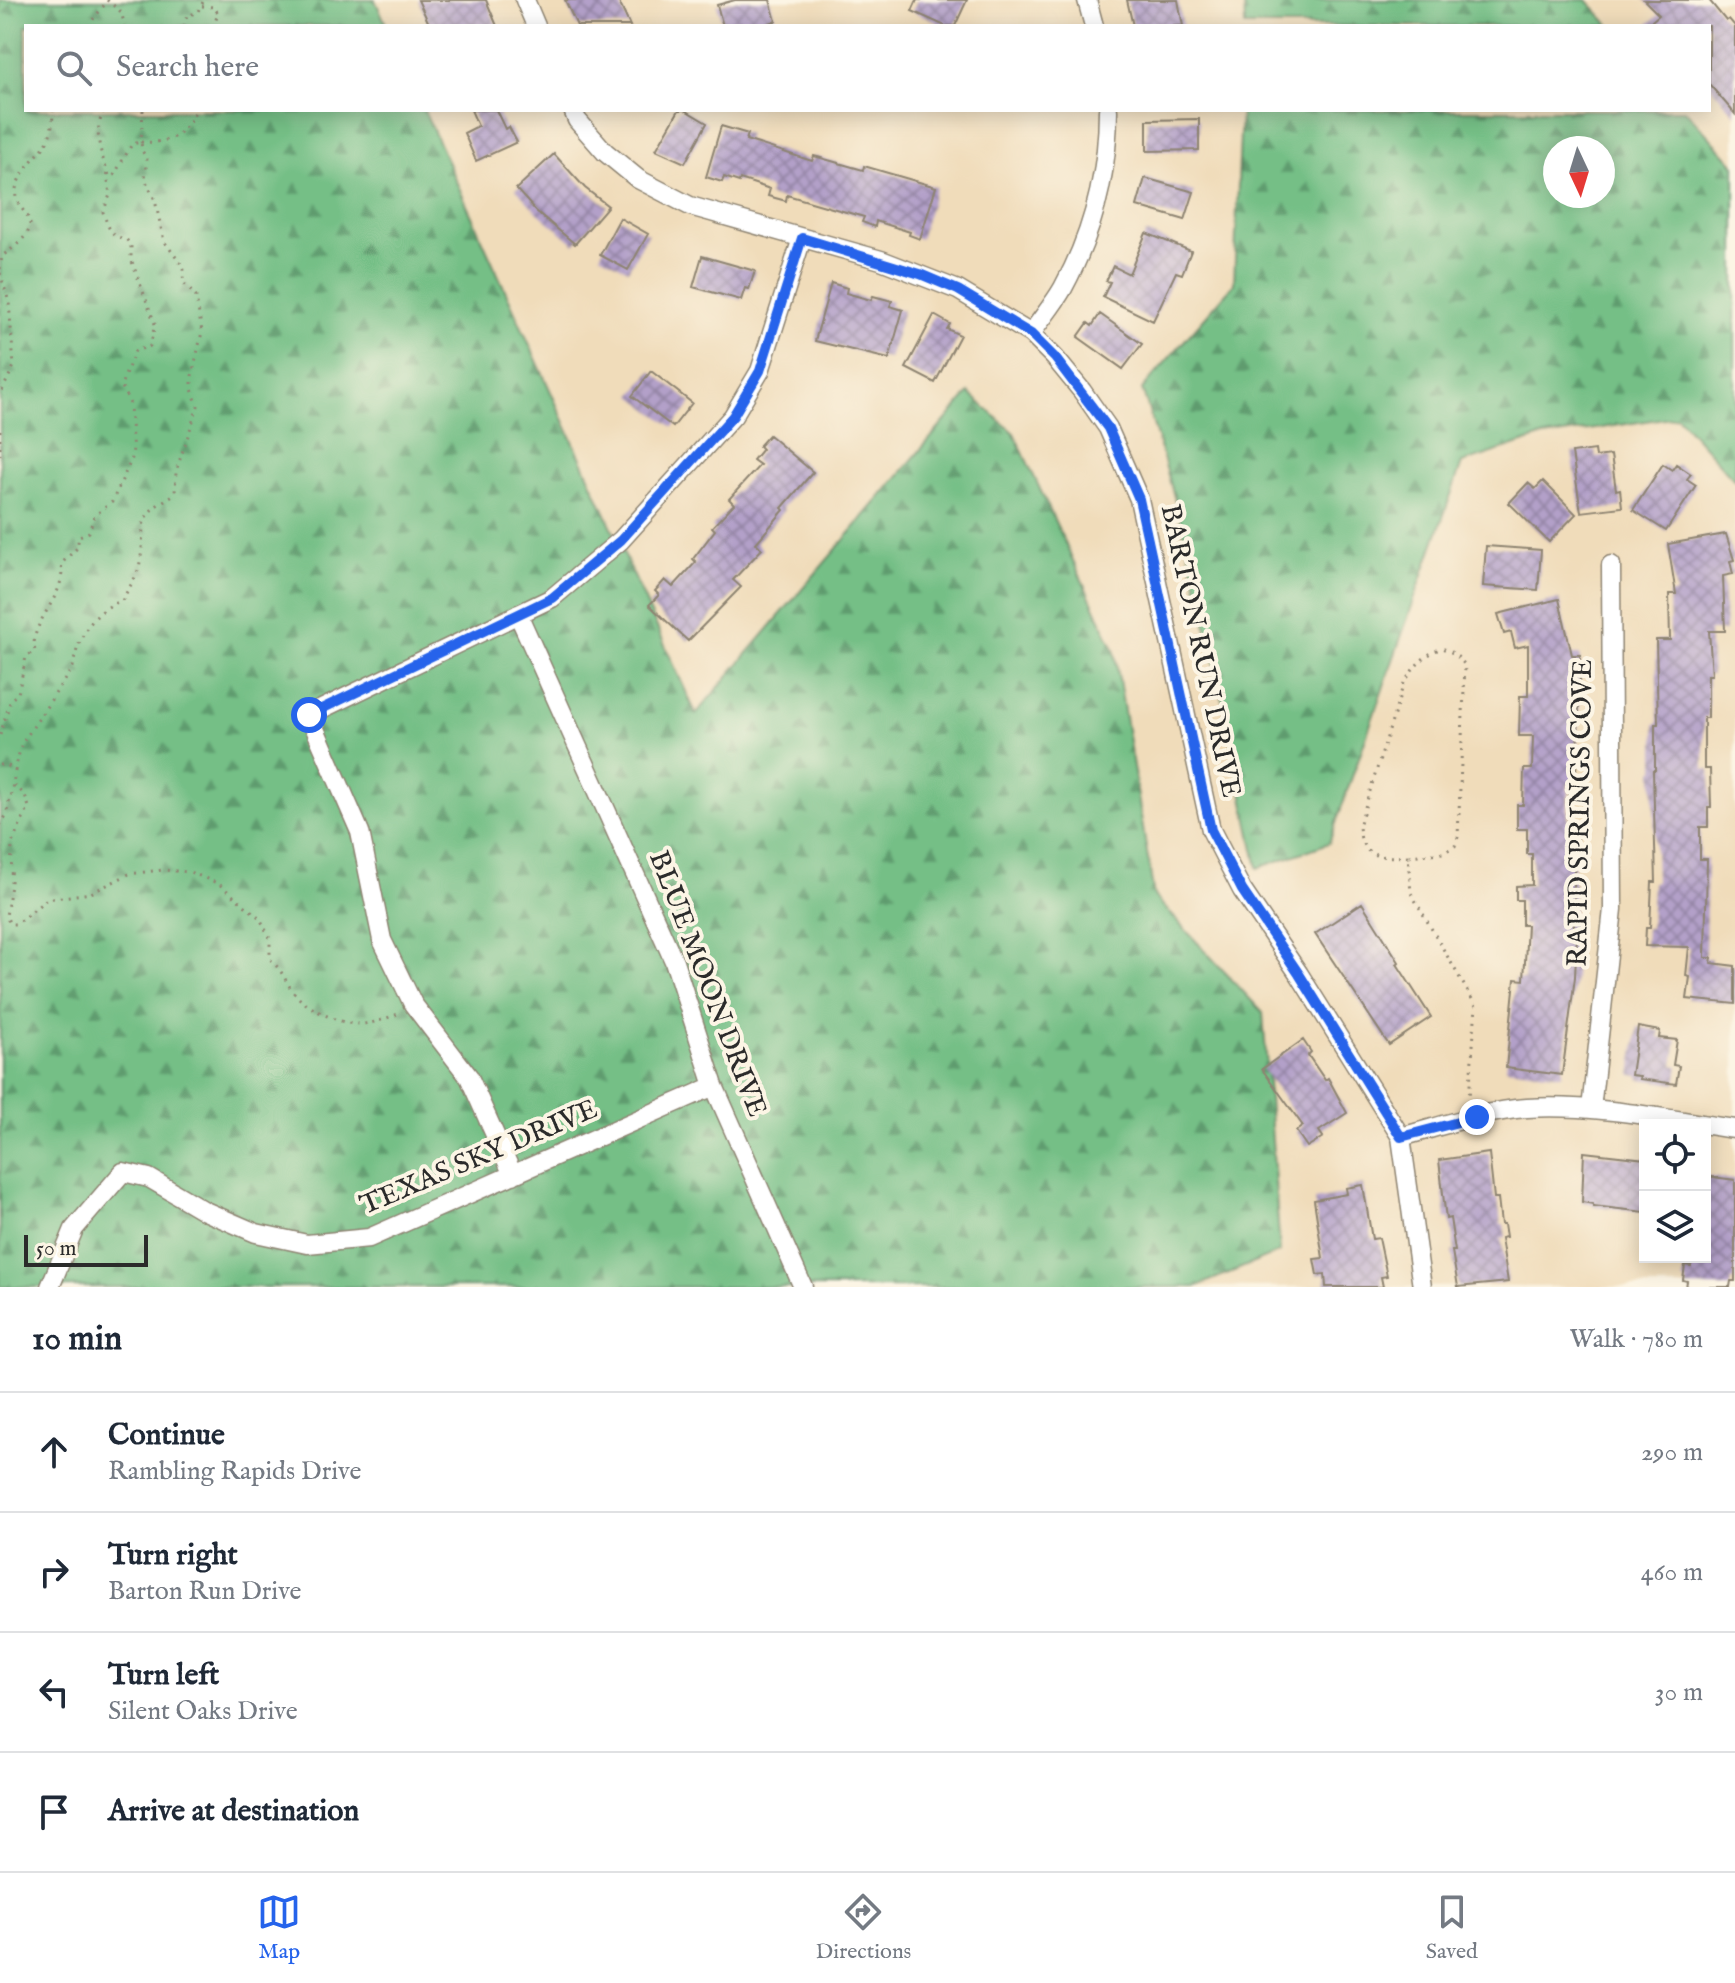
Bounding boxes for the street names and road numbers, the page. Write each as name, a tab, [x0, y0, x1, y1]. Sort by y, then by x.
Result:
street label: BARTON RUN DRIVE	[1152, 501, 1248, 801]
street label: RAPID SPRINGS COVE	[1561, 659, 1601, 967]
street label: BLUE MOON DRIVE	[640, 846, 774, 1122]
street label: TEXAS SKY DRIVE	[355, 1092, 603, 1224]

